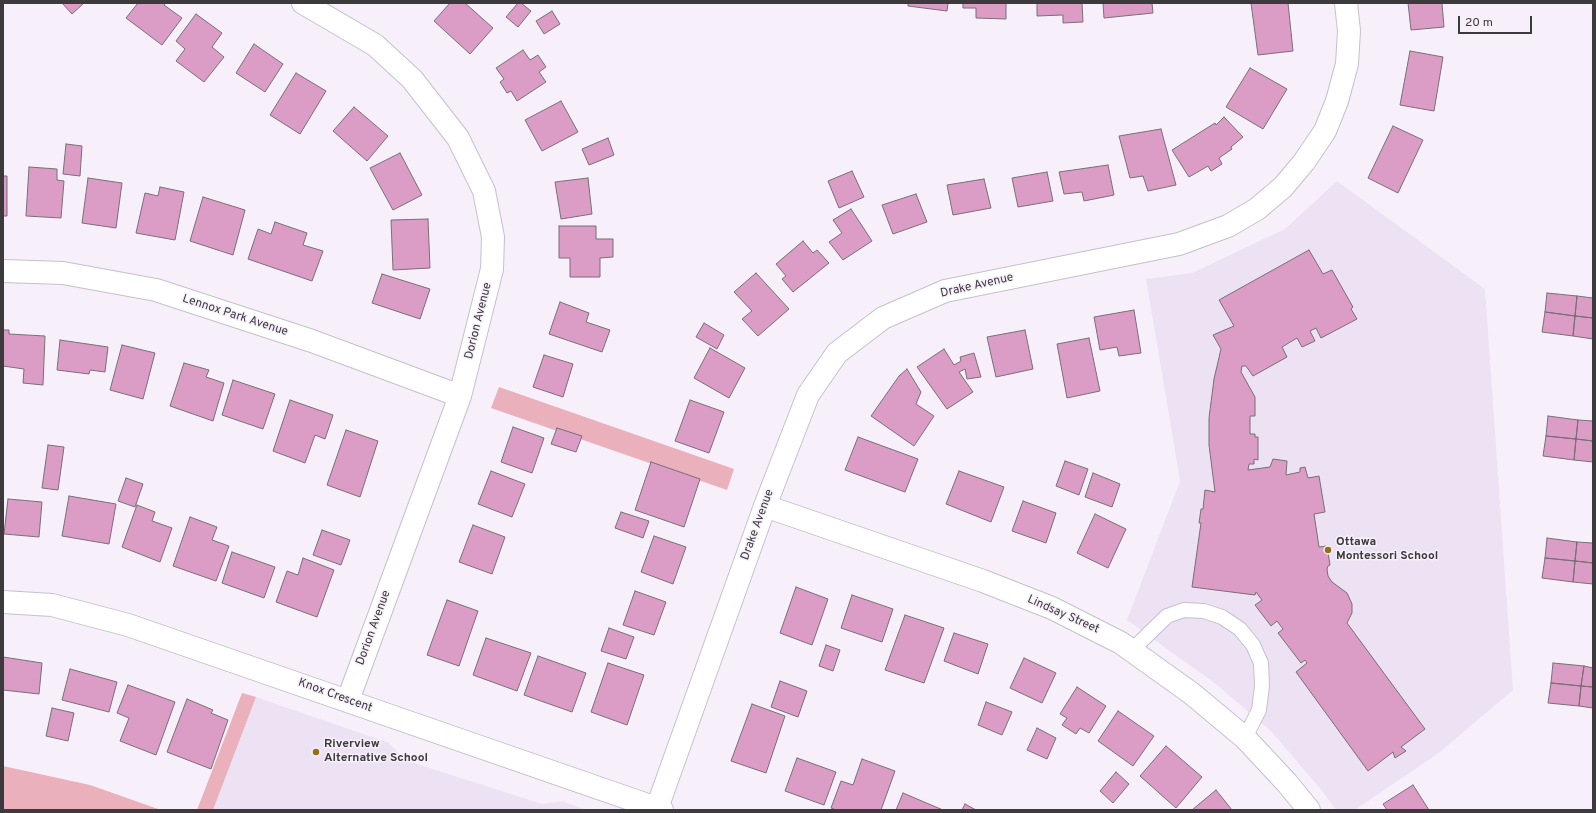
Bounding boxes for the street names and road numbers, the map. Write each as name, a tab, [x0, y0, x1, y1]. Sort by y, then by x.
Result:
street label: Drake Avenue	[939, 271, 1015, 301]
street label: Dorion Avenue	[462, 281, 496, 361]
street label: Lennox Park Avenue	[180, 292, 290, 340]
street label: Drake Avenue	[739, 488, 777, 562]
street label: Dorion Avenue	[354, 589, 394, 667]
street label: Lindsay Street	[1025, 593, 1101, 637]
street label: Knox Crescent	[296, 676, 374, 716]

